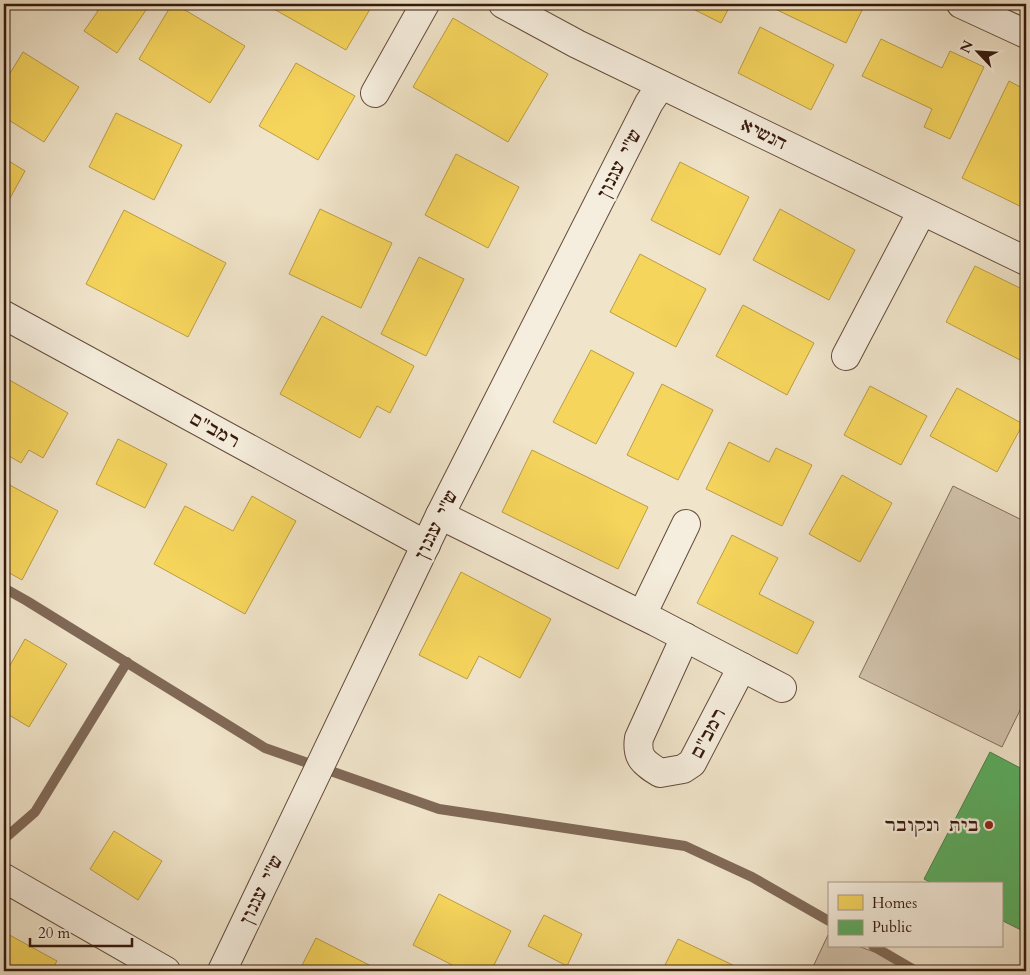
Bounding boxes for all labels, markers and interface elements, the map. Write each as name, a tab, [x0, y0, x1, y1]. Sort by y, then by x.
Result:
north arrow	[952, 28, 1002, 78]
text: N	[955, 37, 978, 56]
street label: הנשיא	[737, 113, 791, 156]
street label: ש"י עגנון	[591, 125, 648, 203]
street label: רמב"ם	[185, 407, 244, 454]
street label: ש"י עגנון	[409, 486, 464, 564]
street label: רמב"ם	[685, 704, 732, 763]
place label: בית ונקובר	[884, 813, 979, 838]
marker: בית ונקובר	[983, 819, 995, 831]
street label: ש"י עגנון	[234, 851, 289, 929]
legend	[828, 882, 1002, 948]
text: Homes	[872, 893, 917, 913]
scale bar	[30, 915, 132, 947]
text: Public	[872, 917, 912, 937]
text: 20 m	[38, 923, 70, 943]

